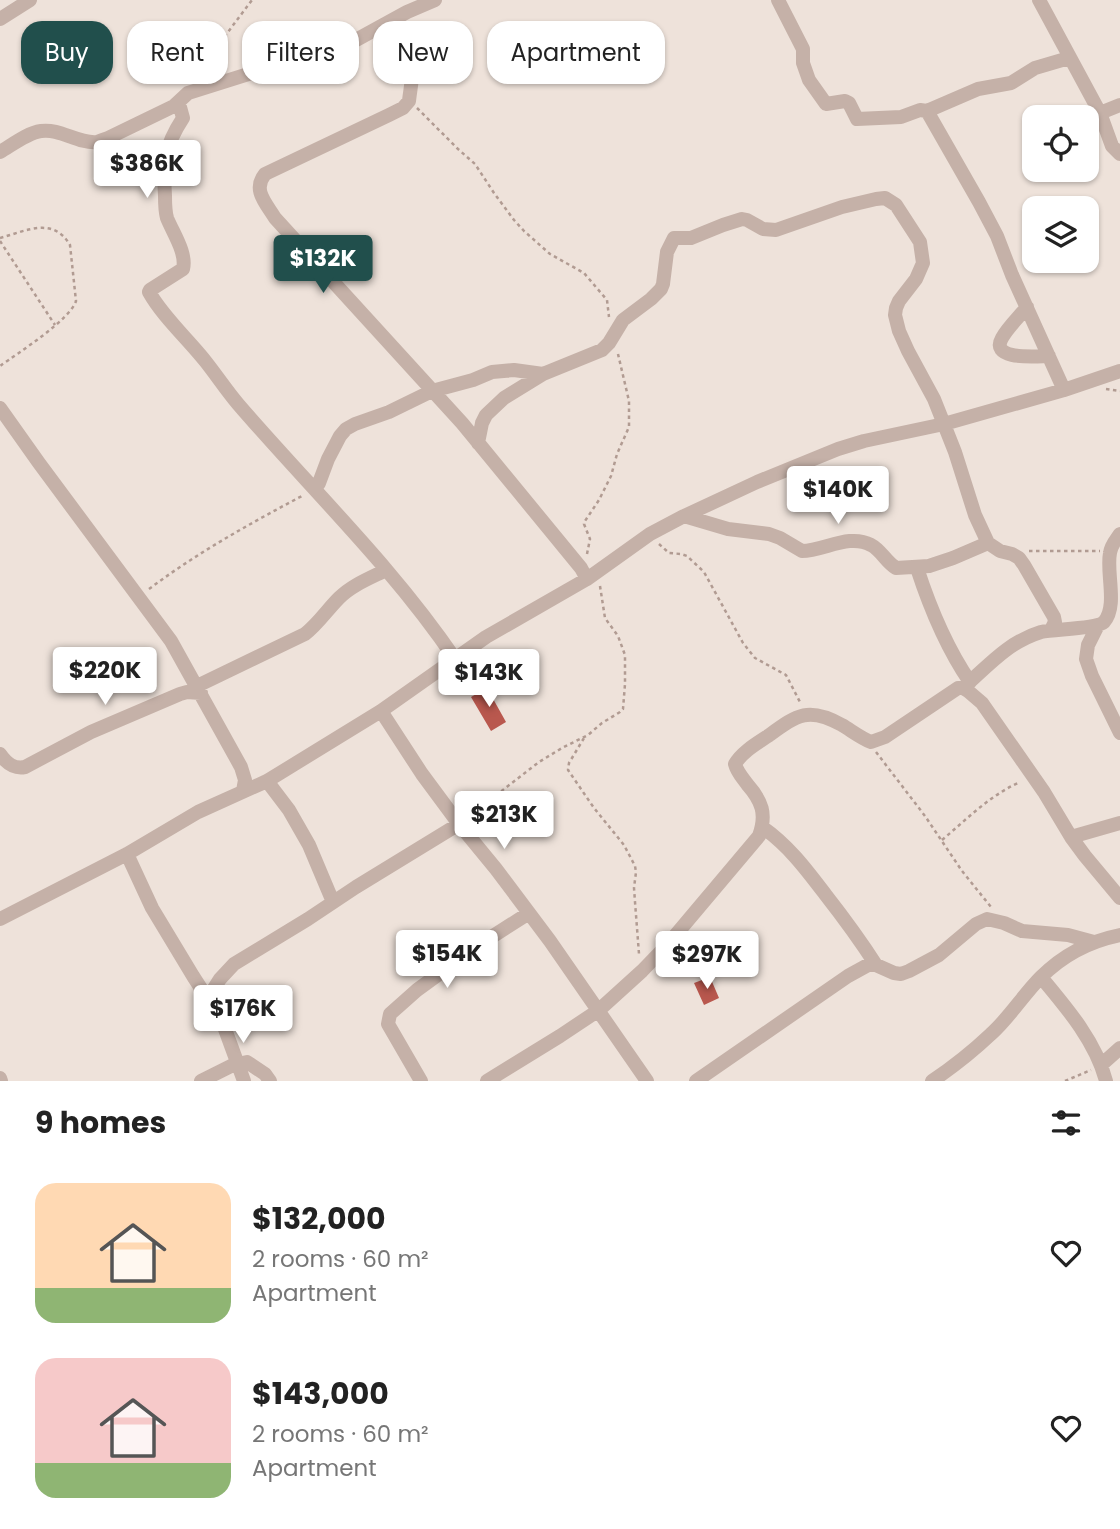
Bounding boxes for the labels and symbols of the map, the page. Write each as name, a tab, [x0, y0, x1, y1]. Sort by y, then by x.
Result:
pin: $386K	[98, 140, 196, 200]
pin: $132K	[274, 236, 372, 295]
pin: $140K	[789, 466, 887, 526]
pin: $220K	[56, 648, 154, 707]
pin: $143K	[440, 650, 538, 709]
pin: $213K	[455, 792, 553, 851]
pin: $154K	[398, 930, 496, 990]
pin: $297K	[658, 932, 756, 991]
pin: $176K	[194, 986, 292, 1045]

